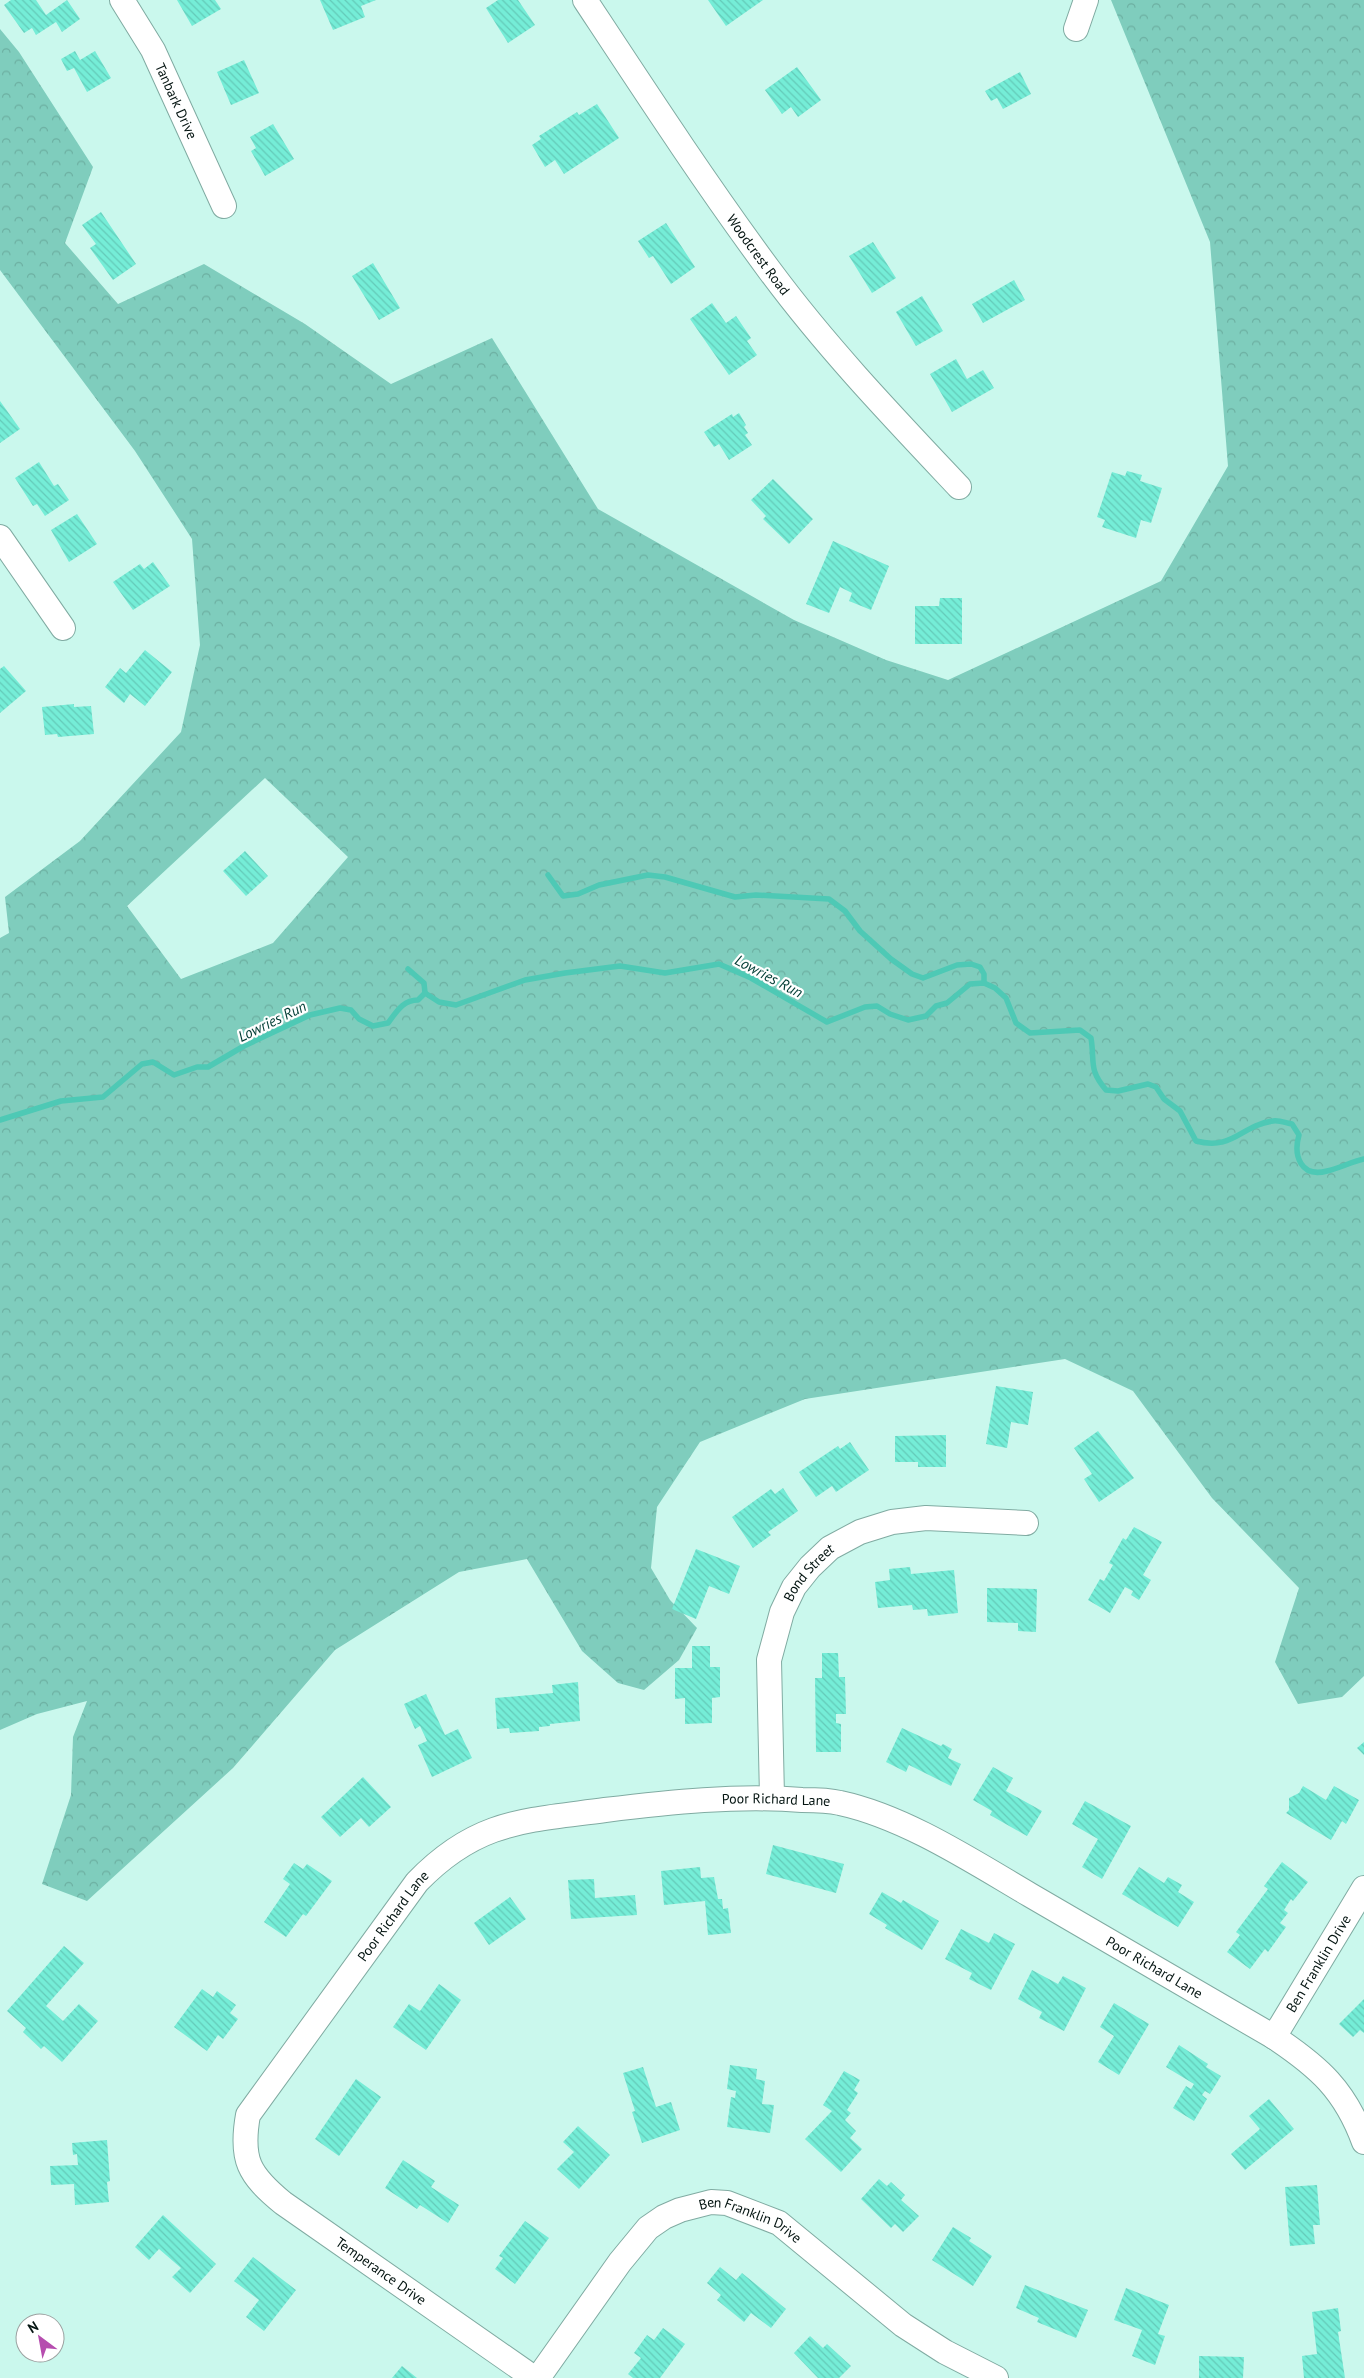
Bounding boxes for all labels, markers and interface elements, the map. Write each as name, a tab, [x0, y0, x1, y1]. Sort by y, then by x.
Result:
street label: Tanbark Drive	[151, 60, 201, 142]
street label: Woodcrest Road	[723, 211, 794, 299]
water label: Lowries Run	[732, 950, 806, 1002]
water label: Lowries Run	[235, 996, 310, 1046]
street label: Bond Street	[780, 1539, 837, 1604]
street label: Poor Richard Lane	[721, 1789, 831, 1810]
street label: Poor Richard Lane	[353, 1866, 432, 1965]
street label: Ben Franklin Drive	[1282, 1911, 1355, 2015]
street label: Poor Richard Lane	[1103, 1932, 1206, 2003]
street label: Ben Franklin Drive	[697, 2193, 805, 2247]
street label: Temperance Drive	[332, 2233, 430, 2309]
north arrow	[15, 2313, 65, 2363]
text: N	[24, 2317, 42, 2337]

